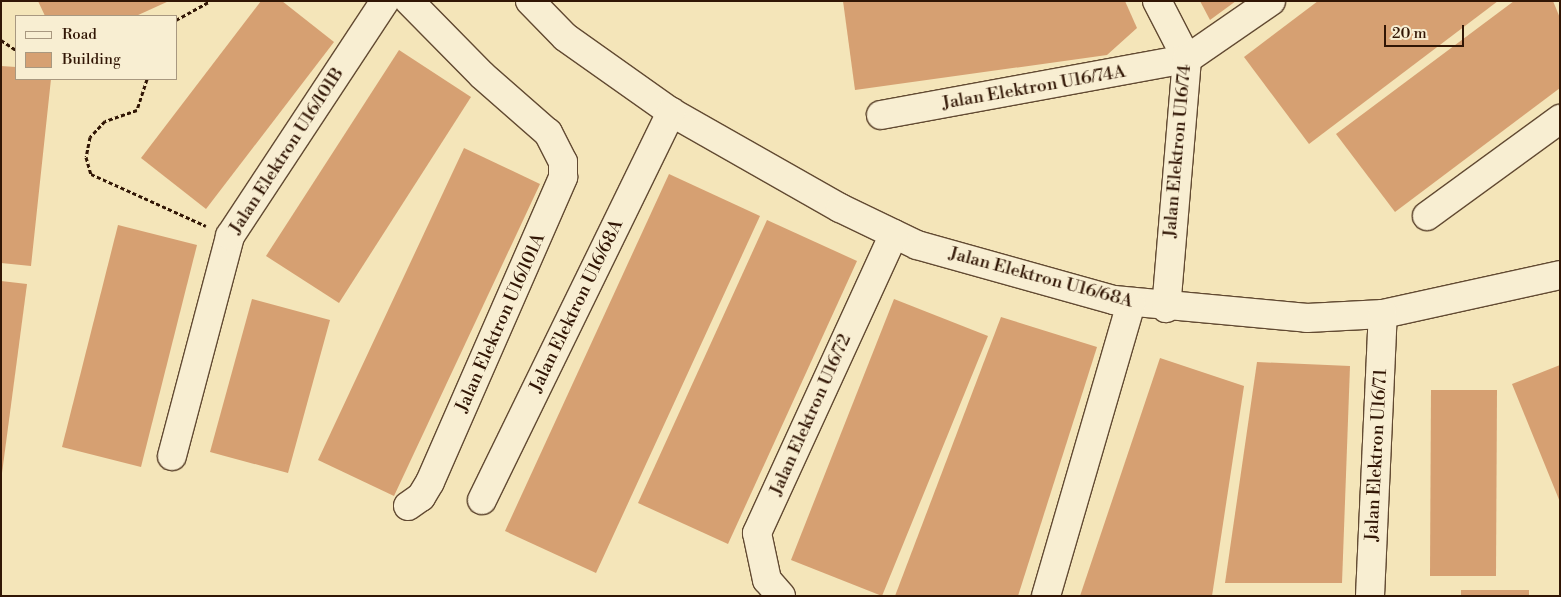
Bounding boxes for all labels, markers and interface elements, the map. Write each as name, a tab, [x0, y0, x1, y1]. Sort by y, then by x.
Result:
legend	[15, 15, 178, 80]
scale bar	[1386, 15, 1466, 47]
text: 20 m	[1392, 24, 1427, 43]
text: Road	[62, 25, 97, 44]
text: Building	[62, 50, 121, 69]
street label: Jalan Elektron U16/74A	[940, 61, 1128, 115]
street label: Jalan Elektron U16/74	[1160, 63, 1196, 239]
street label: Jalan Elektron U16/101B	[225, 64, 349, 238]
street label: Jalan Elektron U16/68A	[526, 216, 628, 396]
street label: Jalan Elektron U16/101A	[452, 230, 550, 416]
street label: Jalan Elektron U16/68A	[947, 243, 1135, 313]
street label: Jalan Elektron U16/72	[766, 331, 856, 499]
street label: Jalan Elektron U16/71	[1362, 368, 1392, 542]

